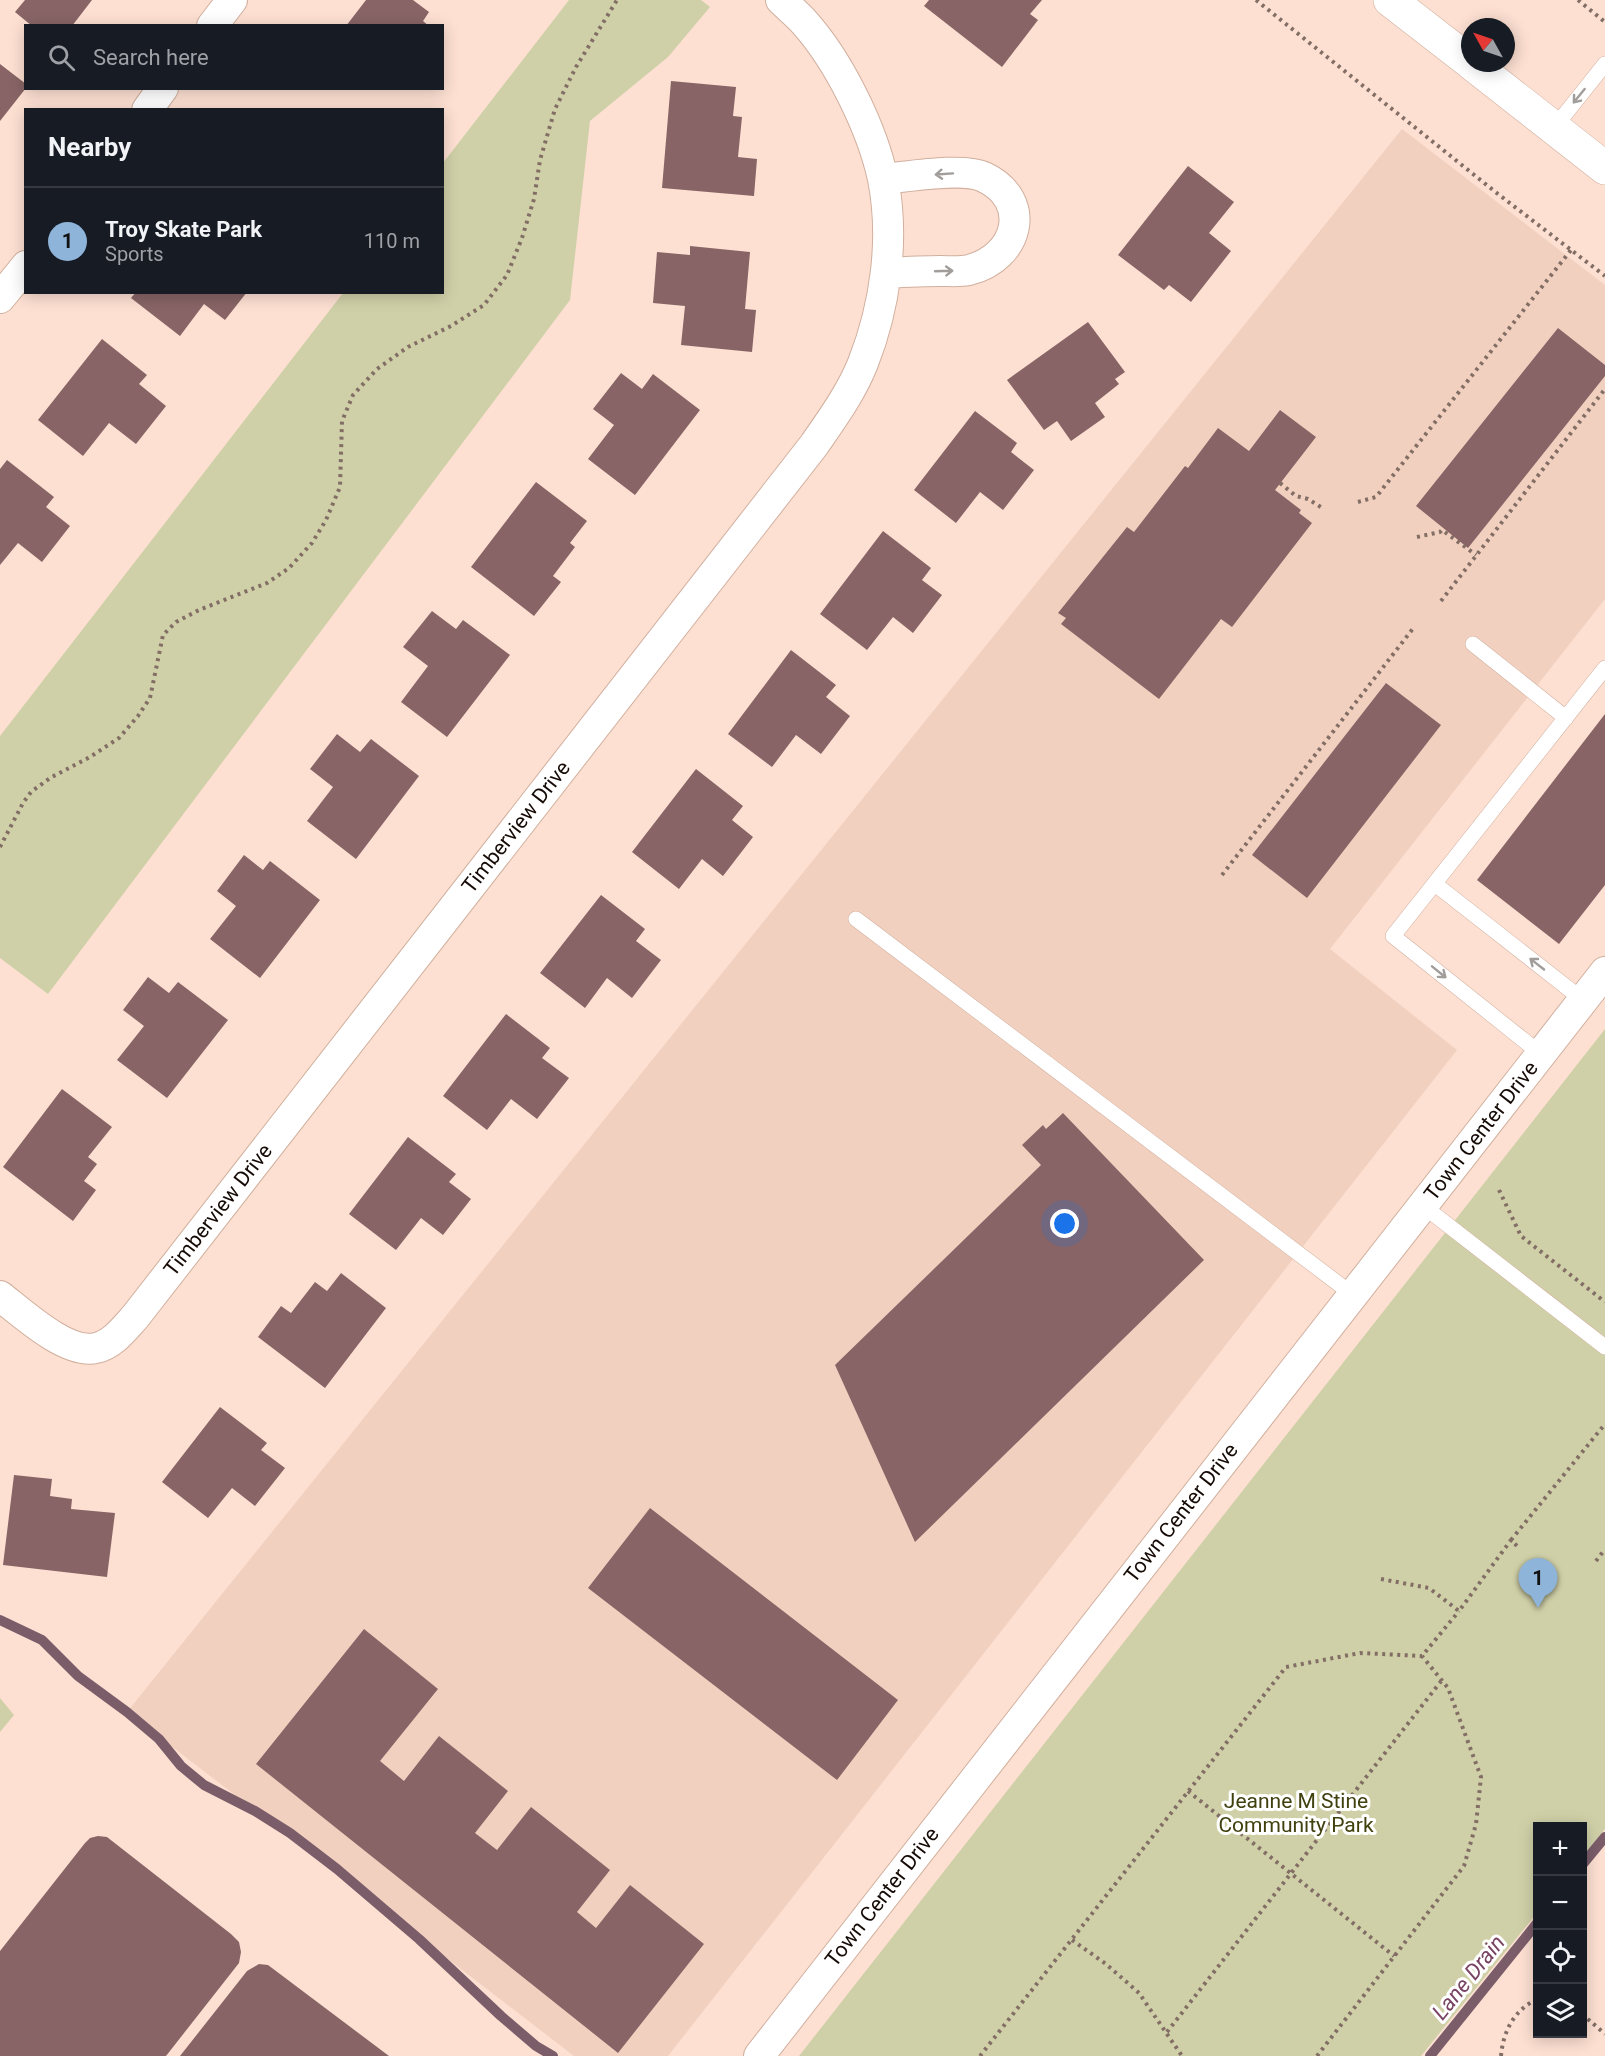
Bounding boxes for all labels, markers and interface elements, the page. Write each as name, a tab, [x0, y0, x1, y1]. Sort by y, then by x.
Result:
north arrow	[1461, 18, 1515, 72]
search box	[24, 24, 444, 90]
icon: search	[45, 41, 78, 74]
text: Search here	[93, 45, 209, 70]
one-way arrow	[1573, 88, 1586, 104]
text: Nearby	[48, 132, 131, 162]
one-way arrow	[935, 169, 954, 180]
text: Troy Skate Park	[105, 217, 262, 242]
text: 1	[62, 229, 73, 253]
text: 110 m	[364, 229, 420, 253]
text: Sports	[105, 242, 164, 266]
one-way arrow	[934, 265, 954, 276]
street label: Timberview Drive	[457, 756, 575, 898]
one-way arrow	[1529, 957, 1545, 970]
one-way arrow	[1431, 966, 1447, 979]
street label: Town Center Drive	[1419, 1057, 1543, 1205]
street label: Timberview Drive	[159, 1139, 277, 1281]
your location	[1050, 1209, 1079, 1238]
street label: Town Center Drive	[1119, 1439, 1243, 1587]
pin: 1	[1518, 1558, 1558, 1608]
park label: Jeanne M Stine Community Park	[1218, 1789, 1374, 1837]
map controls	[1533, 1822, 1587, 2038]
button: +	[1533, 1822, 1587, 1876]
street label: Town Center Drive	[820, 1823, 944, 1971]
button: −	[1533, 1876, 1587, 1930]
water label: Lane Drain	[1427, 1930, 1510, 2024]
button: locate	[1533, 1930, 1587, 1984]
button: layers	[1533, 1984, 1587, 2038]

